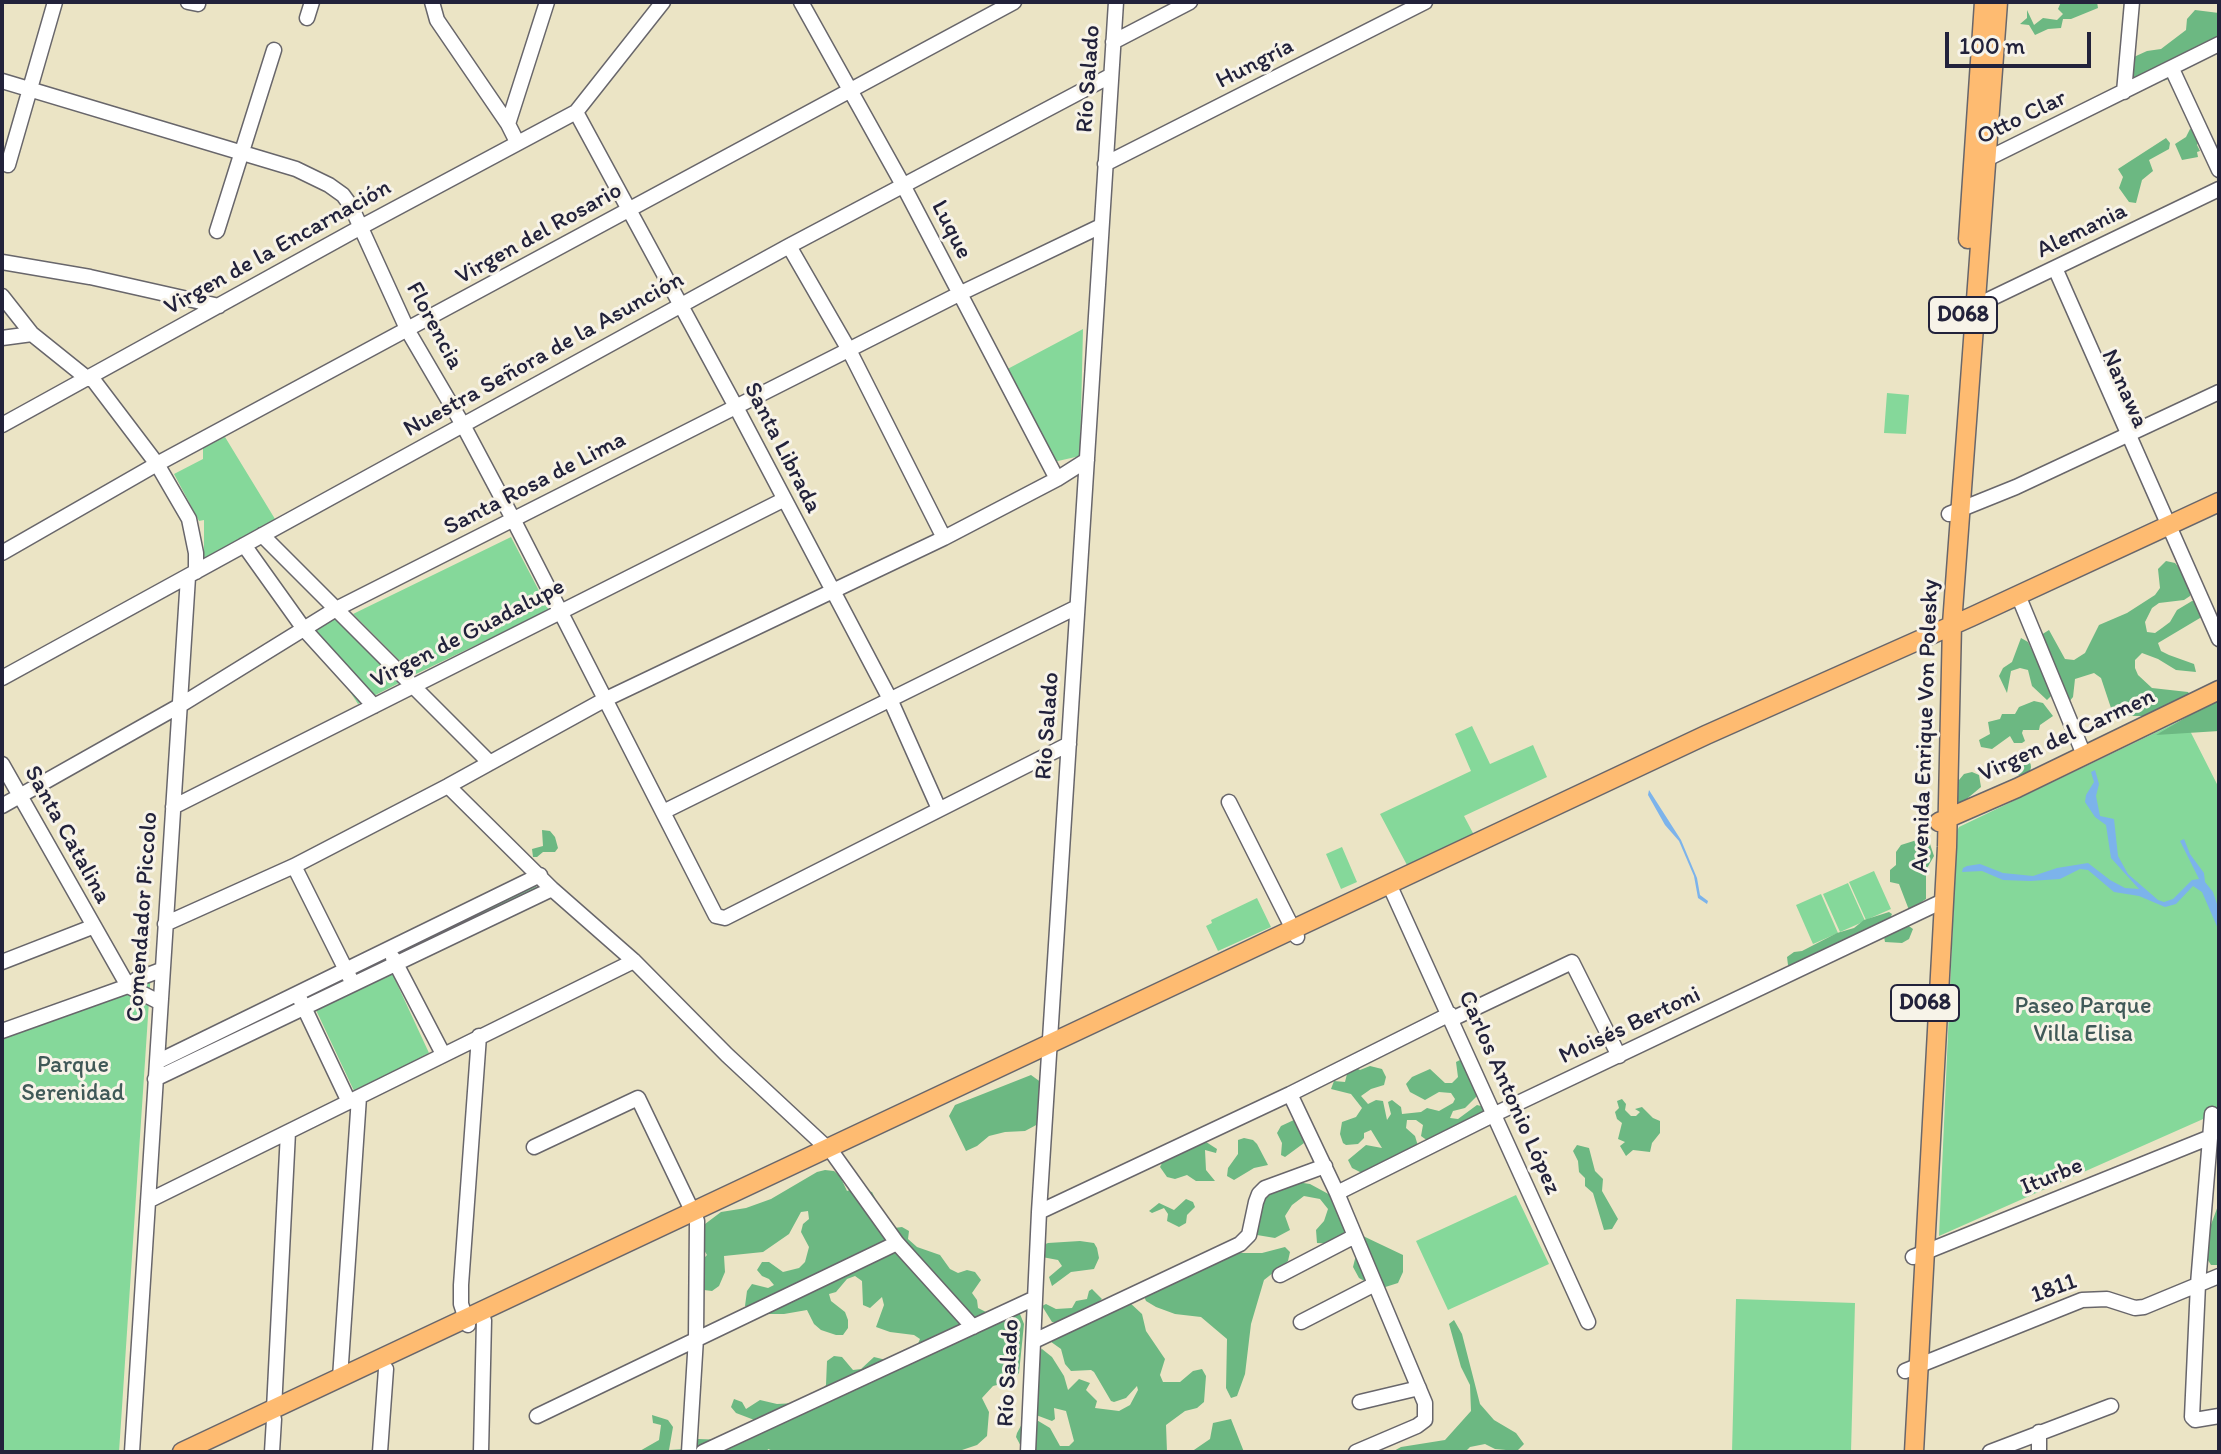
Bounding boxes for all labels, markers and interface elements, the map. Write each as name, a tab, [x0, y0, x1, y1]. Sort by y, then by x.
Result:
scale bar	[1949, 16, 2095, 66]
street label: Río Salado	[1071, 24, 1107, 134]
text: 100 m	[1959, 31, 2025, 60]
street label: Hungría	[1211, 32, 1299, 96]
street label: Otto Clar	[1973, 84, 2071, 152]
street label: Virgen de la Encarnación	[160, 174, 396, 322]
street label: Virgen del Rosario	[451, 176, 627, 292]
street label: Luque	[924, 196, 978, 264]
street label: Alemania	[2032, 197, 2132, 265]
street label: Nuestra Señora de la Asunción	[399, 266, 689, 444]
street label: Florencia	[399, 277, 469, 375]
road number: D068	[1929, 297, 1997, 333]
street label: Nanawa	[2094, 345, 2154, 433]
street label: Santa Librada	[737, 378, 827, 518]
street label: Santa Rosa de Lima	[439, 426, 631, 542]
street label: Virgen de Guadalupe	[366, 573, 570, 695]
street label: Avenida Enrique Von Polesky	[1906, 579, 1946, 873]
street label: Río Salado	[1030, 671, 1066, 781]
street label: Virgen del Carmen	[1974, 683, 2160, 789]
street label: Santa Catalina	[17, 761, 117, 909]
street label: Comendador Piccolo	[121, 811, 165, 1023]
street label: Moisés Bertoni	[1555, 981, 1705, 1071]
road number: D068	[1891, 985, 1959, 1021]
street label: Carlos Antonio López	[1451, 987, 1567, 1199]
park label: Paseo Parque Villa Elisa	[2014, 993, 2152, 1049]
park label: Parque Serenidad	[21, 1052, 125, 1108]
street label: Iturbe	[2017, 1152, 2087, 1202]
street label: 1811	[2027, 1268, 2081, 1310]
street label: Río Salado	[992, 1318, 1026, 1428]

